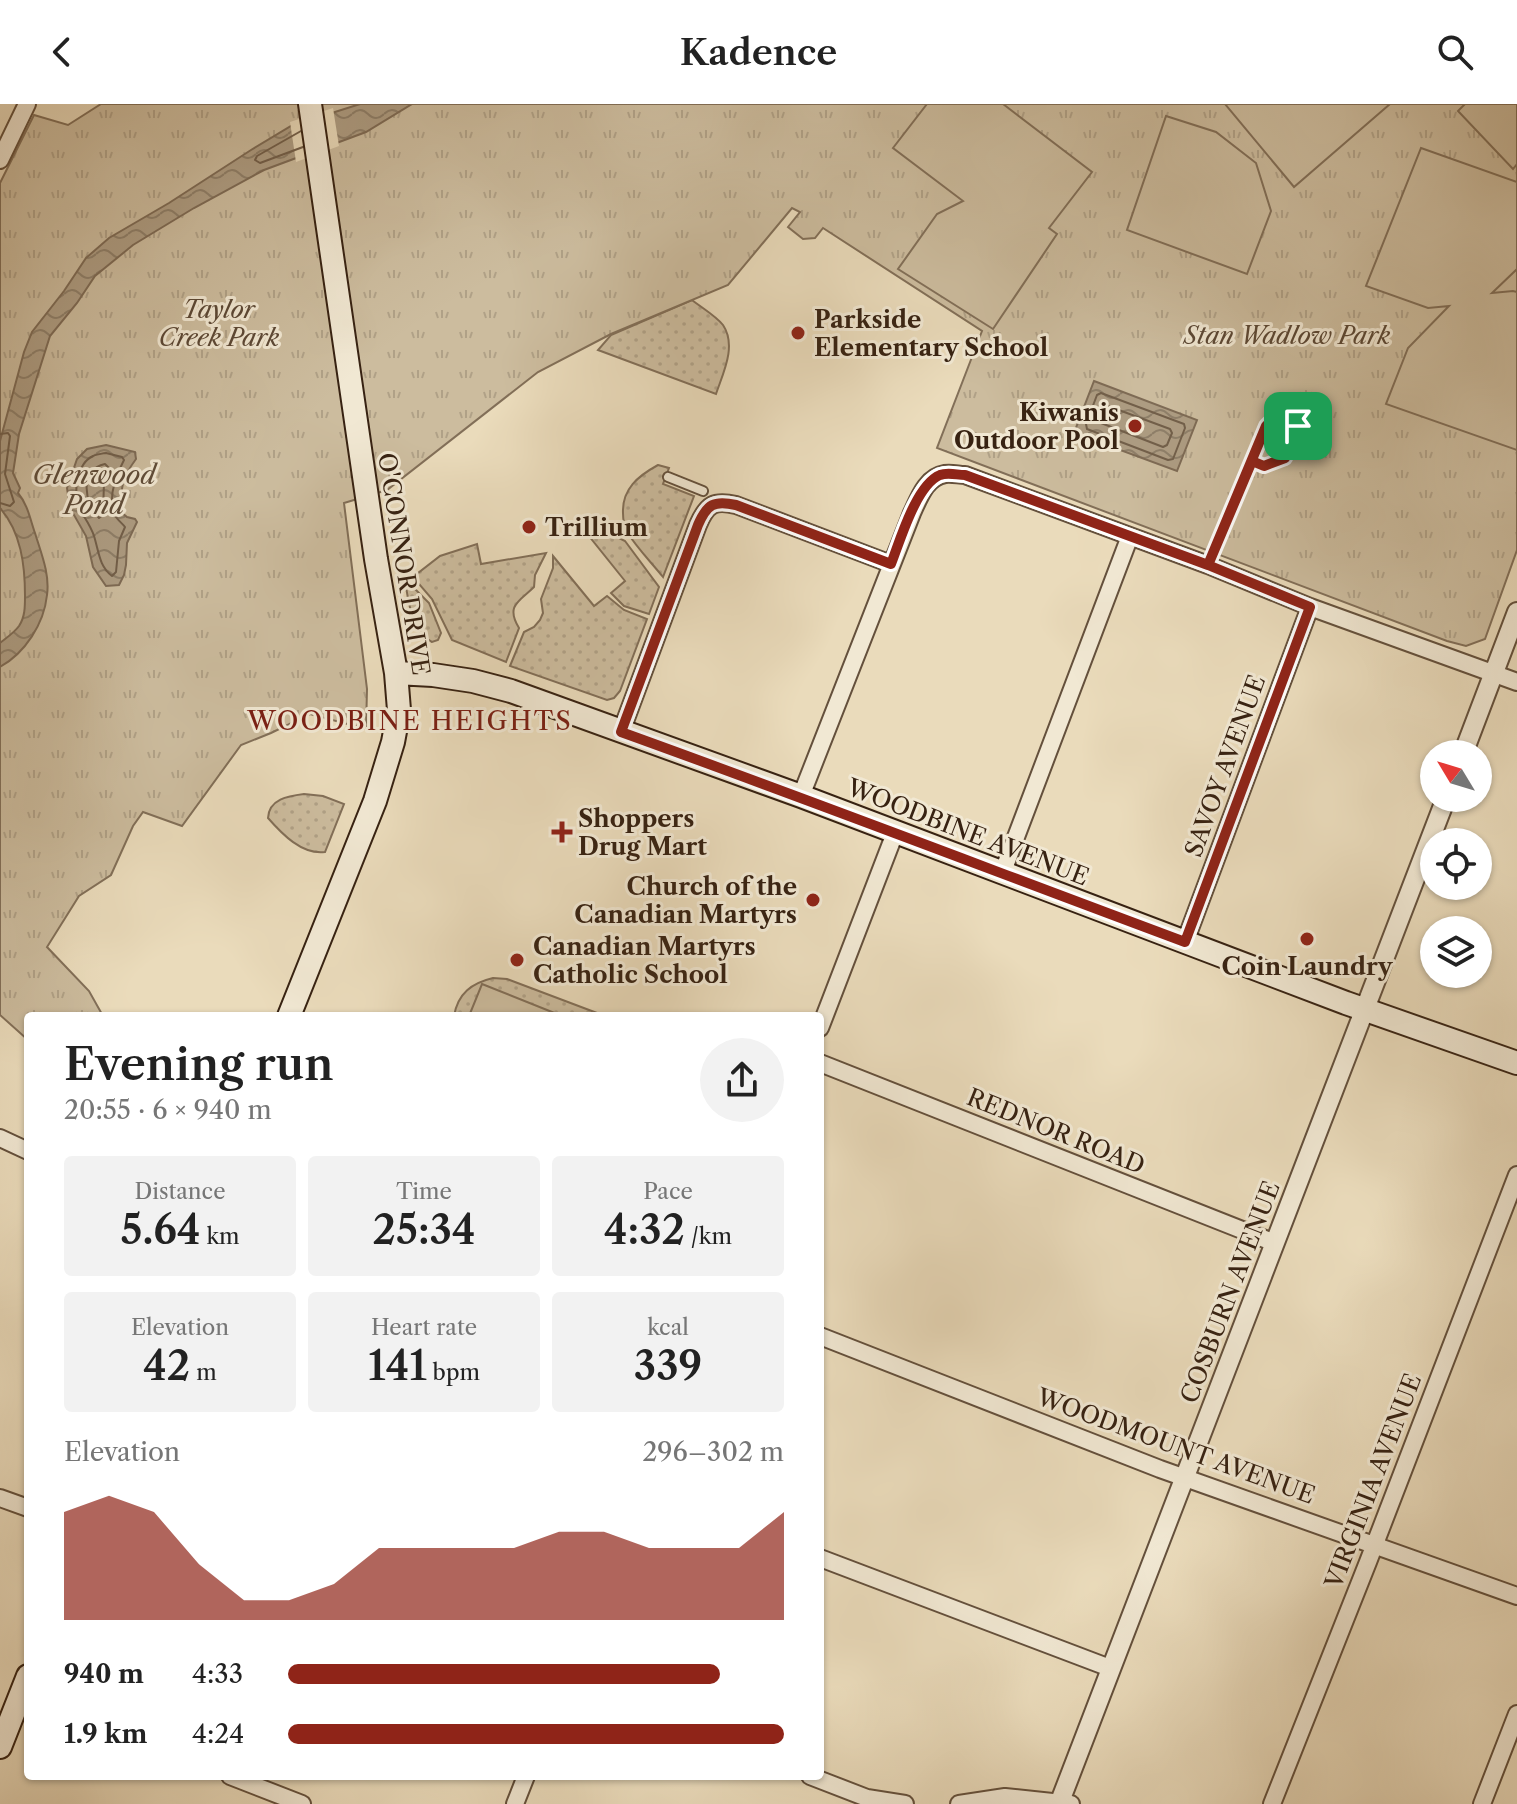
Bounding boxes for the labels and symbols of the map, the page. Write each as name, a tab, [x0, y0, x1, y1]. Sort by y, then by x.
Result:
park label: Taylor Creek Park	[159, 295, 280, 352]
place label: Parkside Elementary School	[814, 305, 1048, 362]
park label: Stan Wadlow Park	[1182, 321, 1391, 350]
marker: Parkside Elementary School	[789, 324, 807, 342]
pin	[1264, 392, 1332, 460]
place label: Kiwanis Outdoor Pool	[954, 398, 1119, 455]
marker: Kiwanis Outdoor Pool	[1126, 417, 1144, 435]
street label: O'CONNOR DRIVE	[372, 451, 436, 677]
water label: Glenwood Pond	[32, 459, 158, 521]
place label: Trillium	[545, 513, 648, 542]
marker: Trillium	[520, 518, 538, 536]
street label: SAVOY AVENUE	[1179, 671, 1271, 861]
district label: WOODBINE HEIGHTS	[246, 705, 573, 737]
north arrow	[1420, 740, 1492, 812]
street label: WOODBINE AVENUE	[842, 772, 1093, 891]
place label: Shoppers Drug Mart	[578, 804, 707, 861]
marker: Shoppers Drug Mart	[553, 823, 571, 841]
place label: Church of the Canadian Martyrs	[574, 872, 797, 929]
marker: Church of the Canadian Martyrs	[804, 891, 822, 909]
marker: Coin Laundry	[1298, 930, 1316, 948]
place label: Canadian Martyrs Catholic School	[533, 932, 756, 989]
marker: Canadian Martyrs Catholic School	[508, 951, 526, 969]
place label: Coin Laundry	[1222, 952, 1394, 981]
street label: REDNOR ROAD	[963, 1082, 1149, 1180]
street label: COSBURN AVENUE	[1174, 1177, 1286, 1407]
street label: VIRGINIA AVENUE	[1318, 1369, 1427, 1593]
street label: WOODMOUNT AVENUE	[1032, 1382, 1319, 1510]

